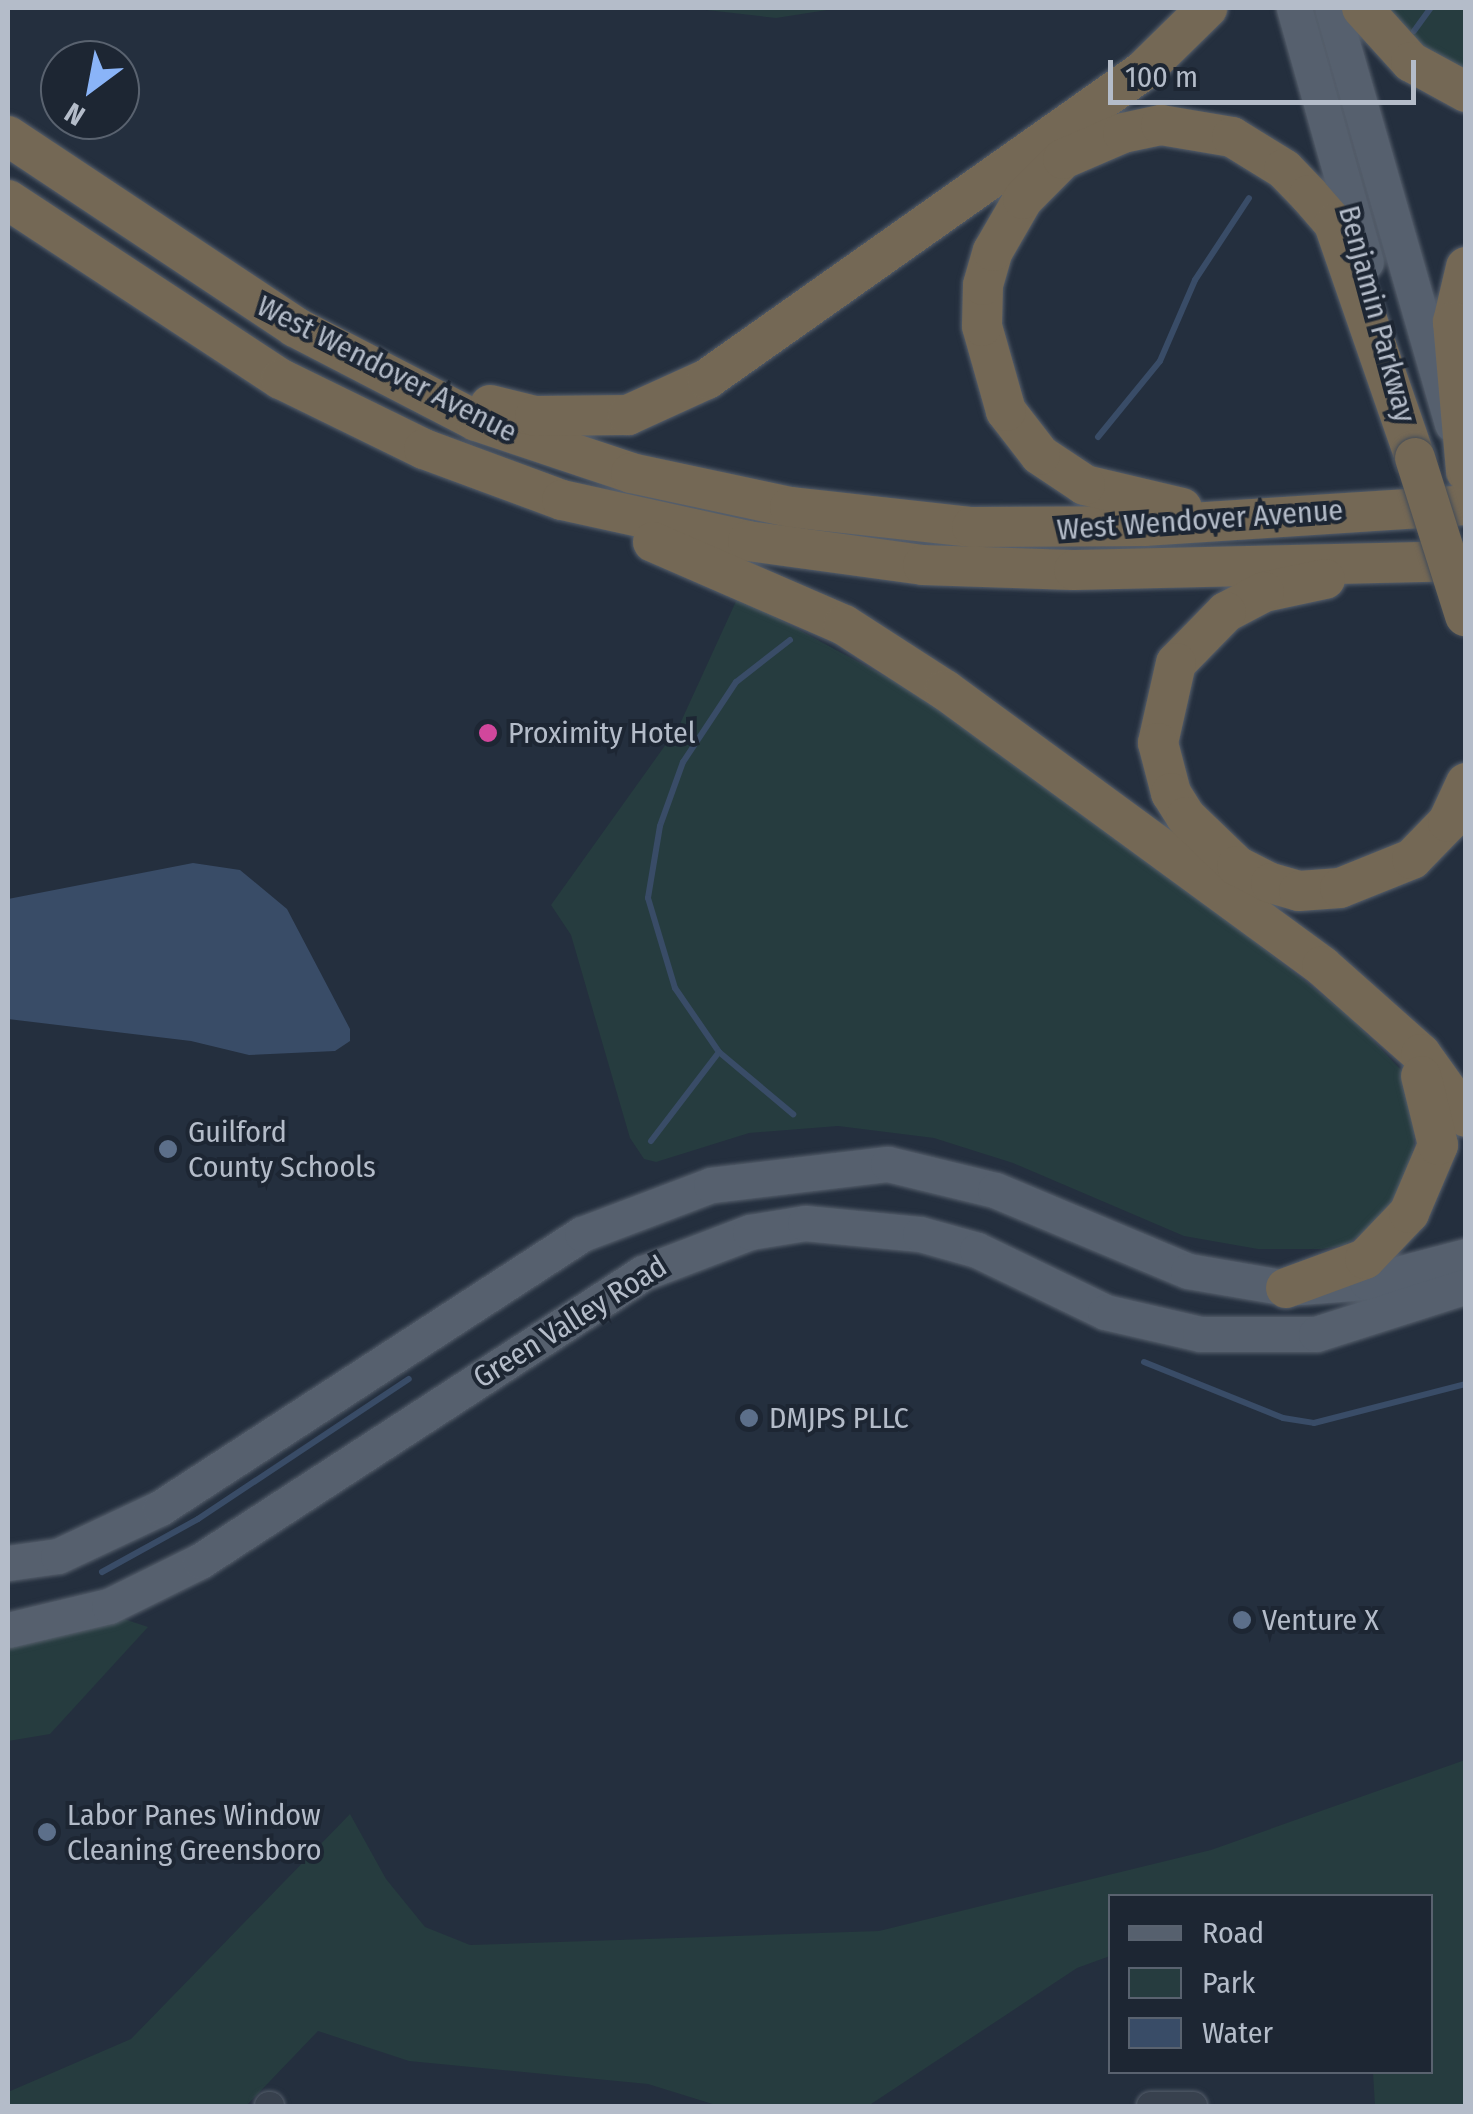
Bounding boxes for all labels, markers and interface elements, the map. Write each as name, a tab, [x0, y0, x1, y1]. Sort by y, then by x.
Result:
north arrow	[40, 40, 140, 140]
scale bar	[1113, 40, 1420, 102]
text: 100 m	[1125, 59, 1198, 95]
text: N	[59, 96, 91, 133]
street label: Benjamin Parkway	[1331, 202, 1423, 426]
street label: West Wendover Avenue	[251, 288, 523, 450]
street label: West Wendover Avenue	[1056, 492, 1344, 548]
place label: Proximity Hotel	[508, 715, 696, 751]
marker: Proximity Hotel	[477, 722, 499, 744]
place label: Guilford County Schools	[188, 1114, 376, 1184]
marker: Guilford County Schools	[157, 1138, 179, 1160]
street label: Green Valley Road	[467, 1248, 673, 1396]
place label: DMJPS PLLC	[769, 1400, 909, 1436]
marker: DMJPS PLLC	[738, 1407, 760, 1429]
place label: Venture X	[1262, 1602, 1379, 1638]
marker: Venture X	[1231, 1609, 1253, 1631]
place label: Labor Panes Window Cleaning Greensboro	[67, 1797, 322, 1868]
marker: Labor Panes Window Cleaning Greensboro	[36, 1821, 58, 1843]
legend	[1108, 1894, 1433, 2074]
text: Road	[1202, 1915, 1264, 1951]
text: Park	[1202, 1965, 1255, 2001]
text: Water	[1202, 2015, 1273, 2051]

